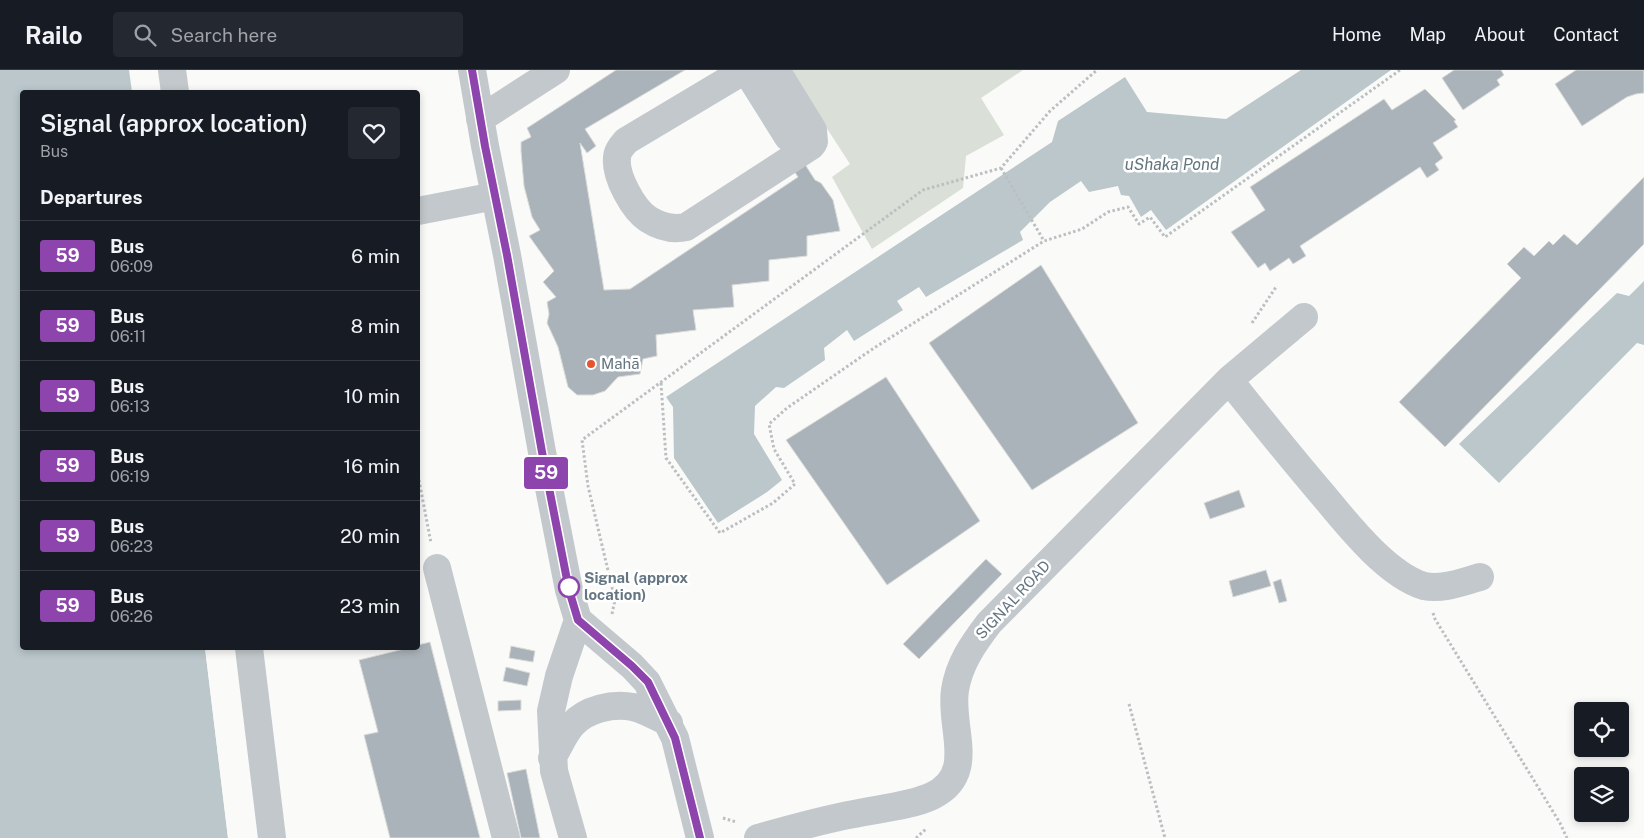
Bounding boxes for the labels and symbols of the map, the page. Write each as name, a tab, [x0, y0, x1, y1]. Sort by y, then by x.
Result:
water label: uShaka Pond	[1125, 155, 1220, 174]
place label: Mahā	[601, 355, 639, 372]
marker: Mahā	[585, 358, 597, 370]
line badge: 59	[524, 457, 568, 489]
street label: SIGNAL ROAD	[972, 557, 1053, 642]
place label: Signal (approx location)	[584, 569, 688, 603]
marker: Signal (approx location)	[558, 576, 580, 598]

